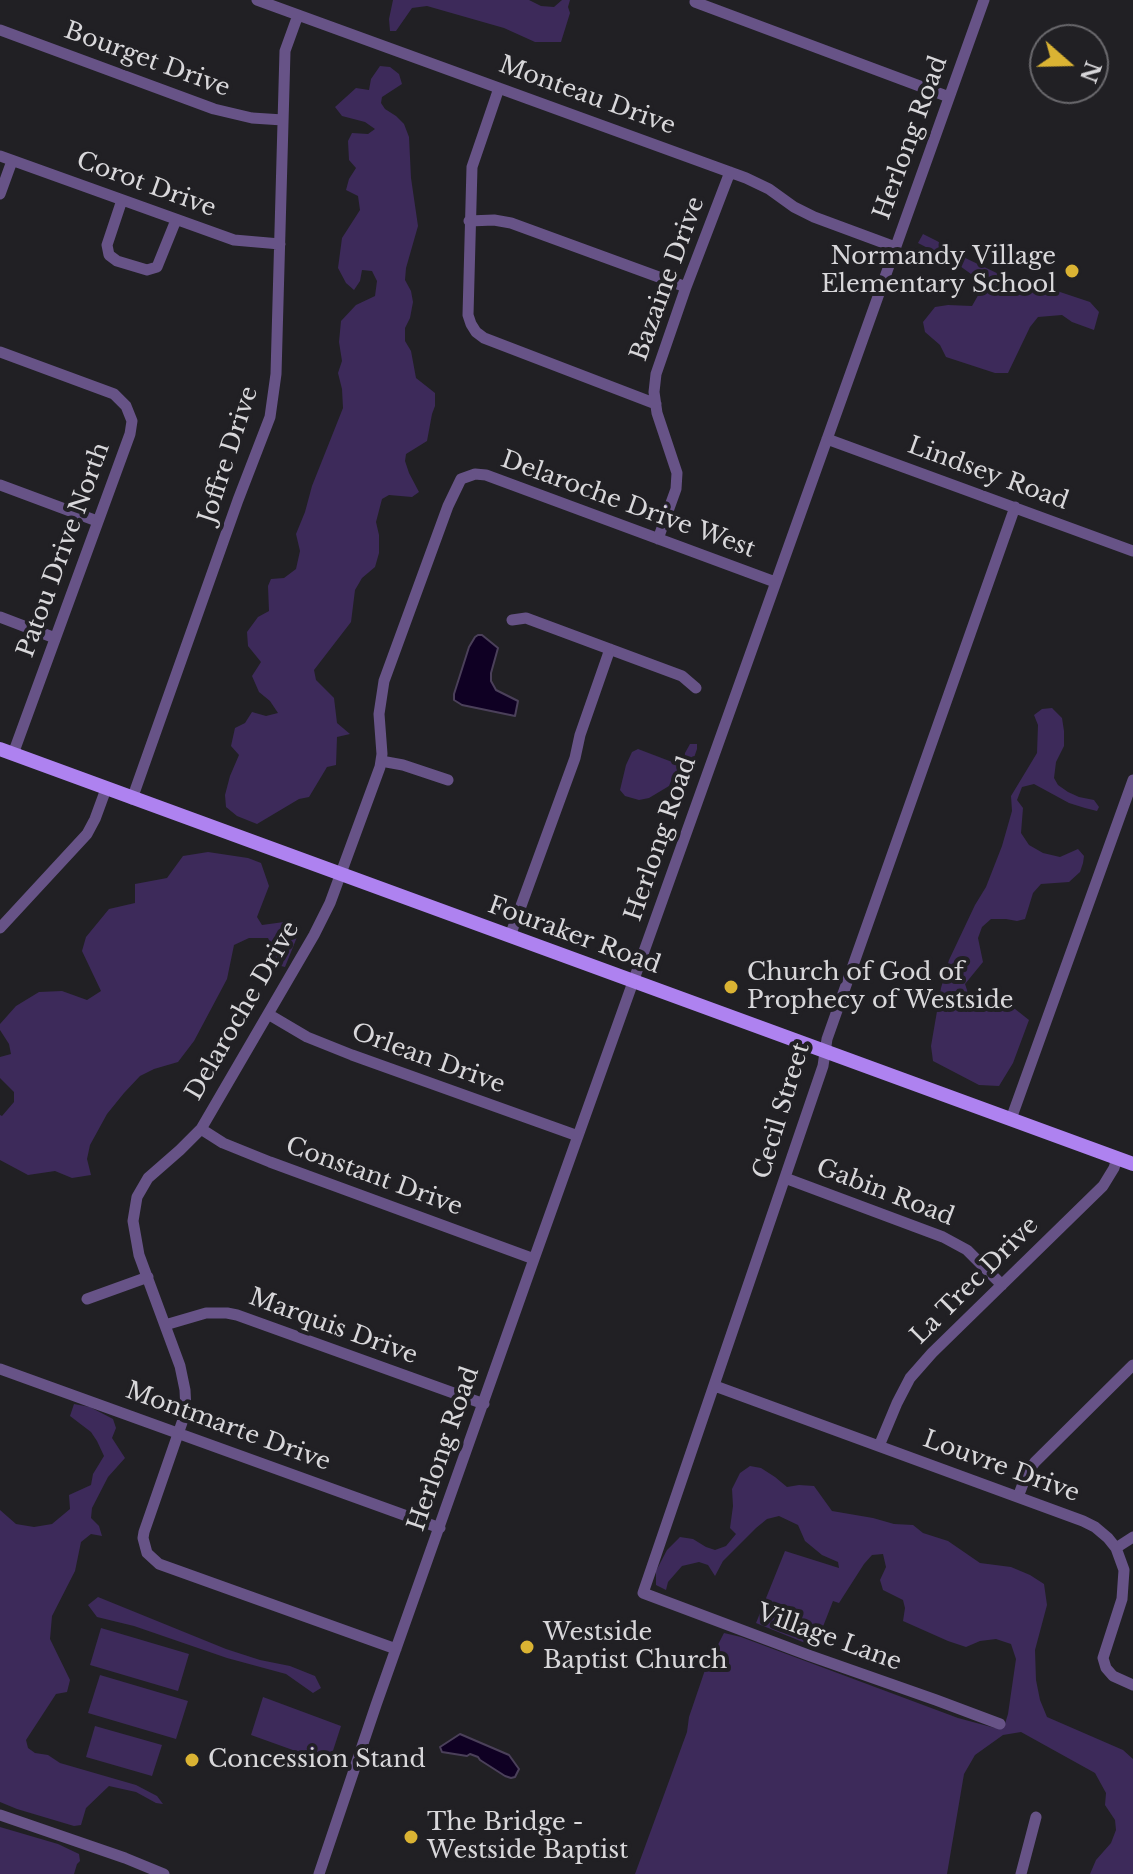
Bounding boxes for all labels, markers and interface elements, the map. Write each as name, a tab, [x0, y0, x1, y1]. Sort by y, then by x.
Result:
street label: Bourget Drive	[60, 17, 234, 103]
north arrow	[1029, 24, 1109, 104]
street label: Monteau Drive	[495, 51, 679, 141]
street label: Herlong Road	[868, 52, 954, 224]
text: N	[1074, 57, 1106, 86]
street label: Corot Drive	[72, 146, 220, 224]
street label: Bazaine Drive	[625, 193, 711, 365]
place label: Normandy Village Elementary School	[821, 243, 1056, 299]
marker: Normandy Village Elementary School	[1063, 262, 1081, 280]
street label: Joffre Drive	[193, 383, 265, 527]
street label: Lindsey Road	[904, 432, 1072, 516]
street label: Patou Drive North	[12, 439, 116, 661]
street label: Delaroche Drive West	[497, 446, 759, 564]
street label: Herlong Road	[619, 753, 703, 925]
street label: Fouraker Road	[484, 891, 664, 981]
street label: Delaroche Drive	[180, 917, 306, 1105]
place label: Church of God of Prophecy of Westside	[747, 959, 1014, 1015]
marker: Church of God of Prophecy of Westside	[722, 978, 740, 996]
street label: Orlean Drive	[347, 1018, 509, 1100]
street label: Cecil Street	[748, 1039, 816, 1183]
street label: Constant Drive	[282, 1132, 466, 1222]
street label: Gabin Road	[812, 1154, 958, 1232]
street label: La Trec Drive	[905, 1211, 1045, 1351]
street label: Marquis Drive	[245, 1283, 421, 1371]
street label: Herlong Road	[402, 1363, 486, 1535]
street label: Montmarte Drive	[122, 1377, 334, 1477]
street label: Louvre Drive	[919, 1425, 1083, 1509]
street label: Village Lane	[753, 1599, 905, 1677]
place label: Westside Baptist Church	[543, 1619, 728, 1675]
marker: Westside Baptist Church	[518, 1638, 536, 1656]
place label: Concession Stand	[208, 1746, 426, 1774]
marker: Concession Stand	[183, 1751, 201, 1769]
place label: The Bridge - Westside Baptist	[427, 1809, 628, 1865]
marker: The Bridge - Westside Baptist	[402, 1828, 420, 1846]

